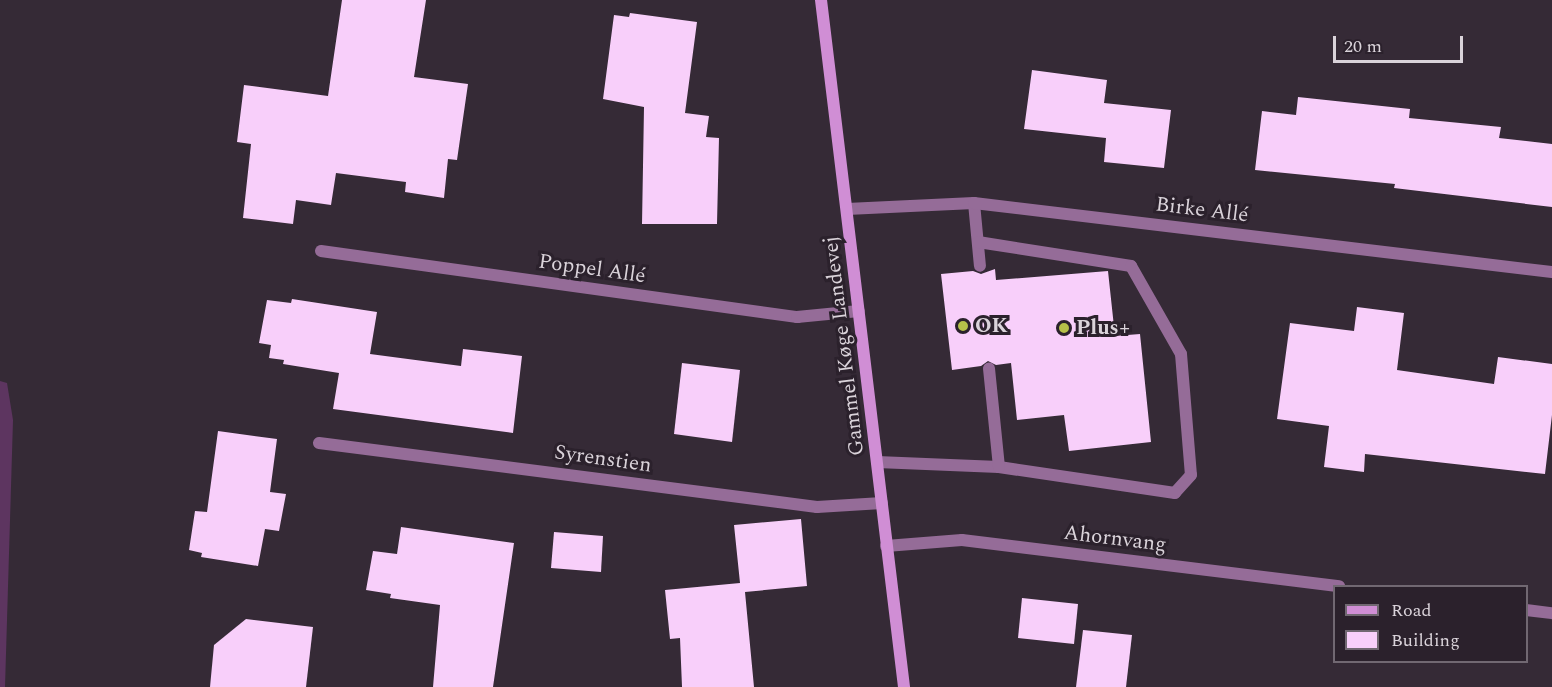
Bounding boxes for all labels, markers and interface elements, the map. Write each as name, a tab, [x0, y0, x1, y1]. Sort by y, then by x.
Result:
scale bar	[1336, 24, 1466, 62]
text: 20 m	[1344, 33, 1382, 60]
street label: Birke Allé	[1154, 192, 1250, 228]
street label: Gammel Køge Landevej	[818, 235, 870, 457]
street label: Poppel Allé	[537, 249, 647, 289]
place label: OK	[975, 313, 1008, 339]
place label: Plus+	[1076, 315, 1131, 341]
marker: OK	[956, 319, 970, 333]
marker: Plus+	[1057, 321, 1071, 335]
street label: Syrenstien	[553, 440, 653, 478]
street label: Ahornvang	[1062, 520, 1168, 558]
legend	[1333, 585, 1528, 663]
text: Road	[1391, 597, 1432, 624]
text: Building	[1391, 627, 1460, 654]

